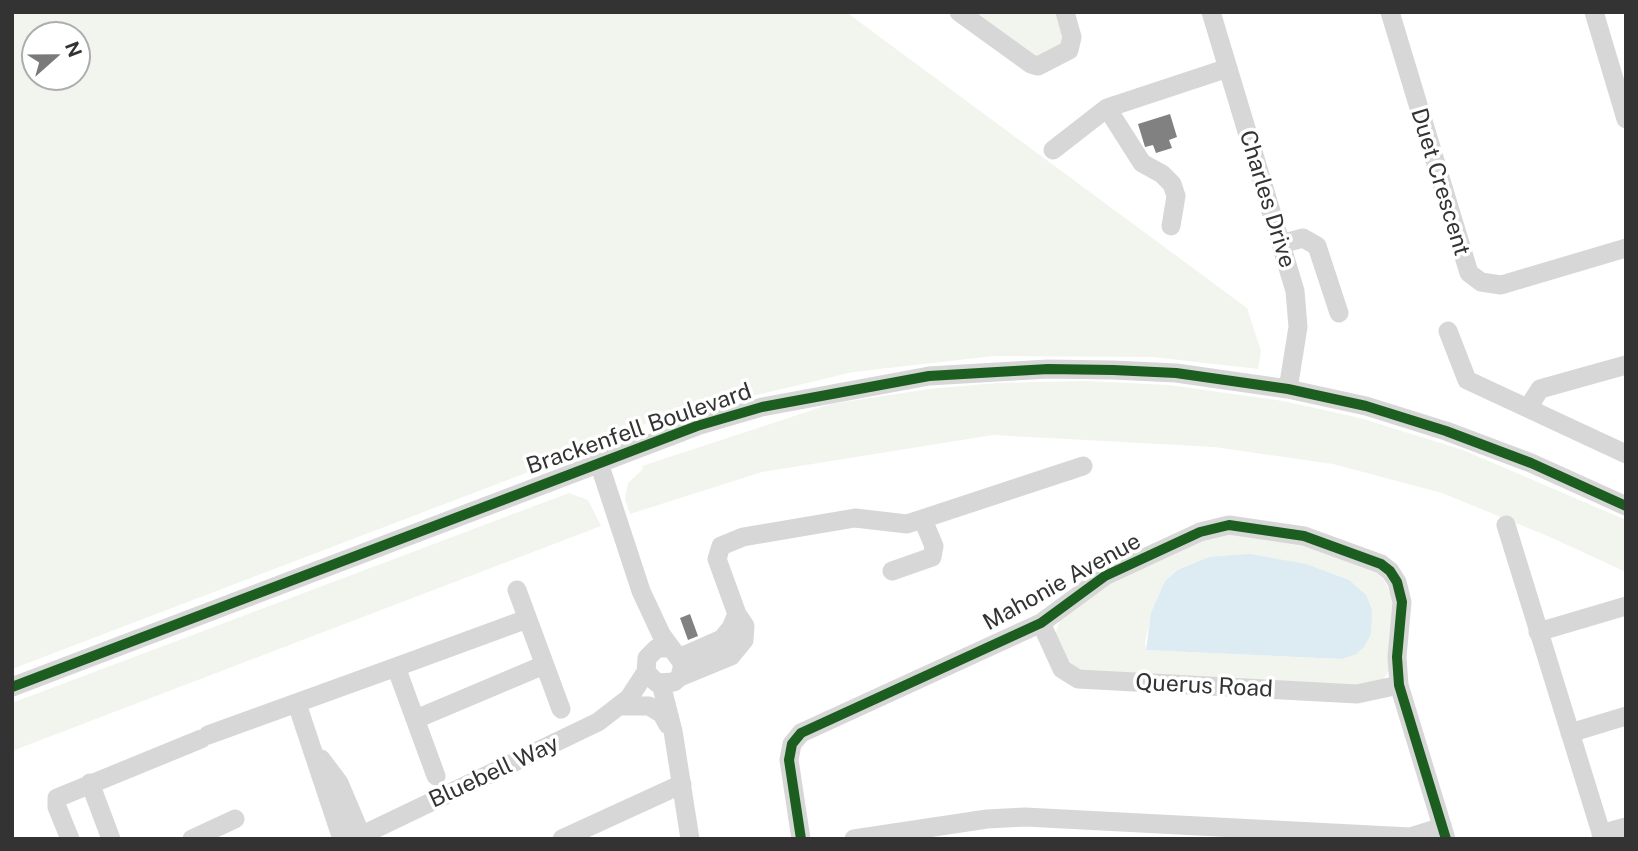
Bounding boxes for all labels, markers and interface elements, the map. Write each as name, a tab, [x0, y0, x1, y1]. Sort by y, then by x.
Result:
north arrow	[21, 21, 91, 91]
text: N	[61, 38, 87, 60]
street label: Duet Crescent	[1404, 105, 1476, 259]
street label: Charles Drive	[1233, 127, 1301, 271]
street label: Brackenfell Boulevard	[523, 377, 755, 481]
street label: Mahonie Avenue	[978, 527, 1146, 637]
street label: Querus Road	[1135, 669, 1273, 703]
street label: Bluebell Way	[425, 730, 563, 814]

